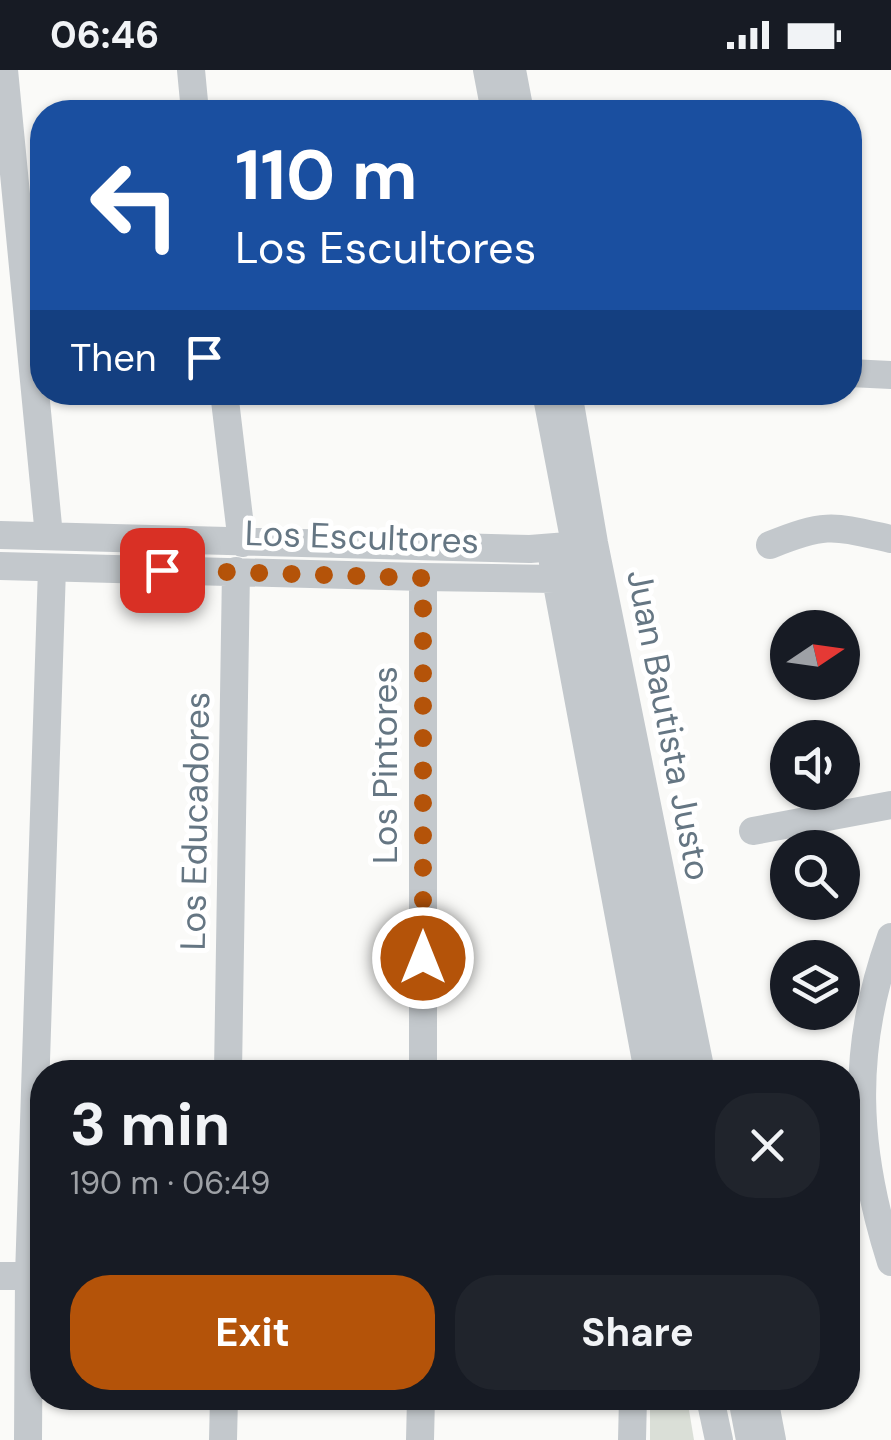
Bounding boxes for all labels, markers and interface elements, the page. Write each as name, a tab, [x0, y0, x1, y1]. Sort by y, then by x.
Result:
text: 06:46	[50, 10, 159, 60]
text: 110 m	[235, 130, 418, 221]
icon: left	[70, 140, 200, 270]
text: Los Escultores	[235, 218, 536, 277]
icon: arrive	[177, 330, 232, 385]
text: Then	[70, 333, 157, 383]
street label: Los Escultores	[244, 510, 480, 564]
pin	[120, 528, 205, 613]
icon: arrive	[135, 543, 190, 598]
street label: Juan Bautista Justo	[616, 566, 722, 884]
north arrow	[770, 610, 860, 700]
map controls	[770, 610, 860, 1030]
street label: Los Pintores	[362, 666, 408, 864]
street label: Los Educadores	[170, 691, 220, 951]
button: sound	[770, 720, 860, 810]
button: search	[770, 830, 860, 920]
position arrow	[371, 906, 475, 1010]
button: layers	[770, 940, 860, 1030]
text: 3 min	[70, 1085, 230, 1164]
button: close	[715, 1093, 820, 1198]
text: 190 m · 06:49	[70, 1162, 270, 1204]
button: Exit	[70, 1275, 435, 1390]
button: Share	[455, 1275, 820, 1390]

